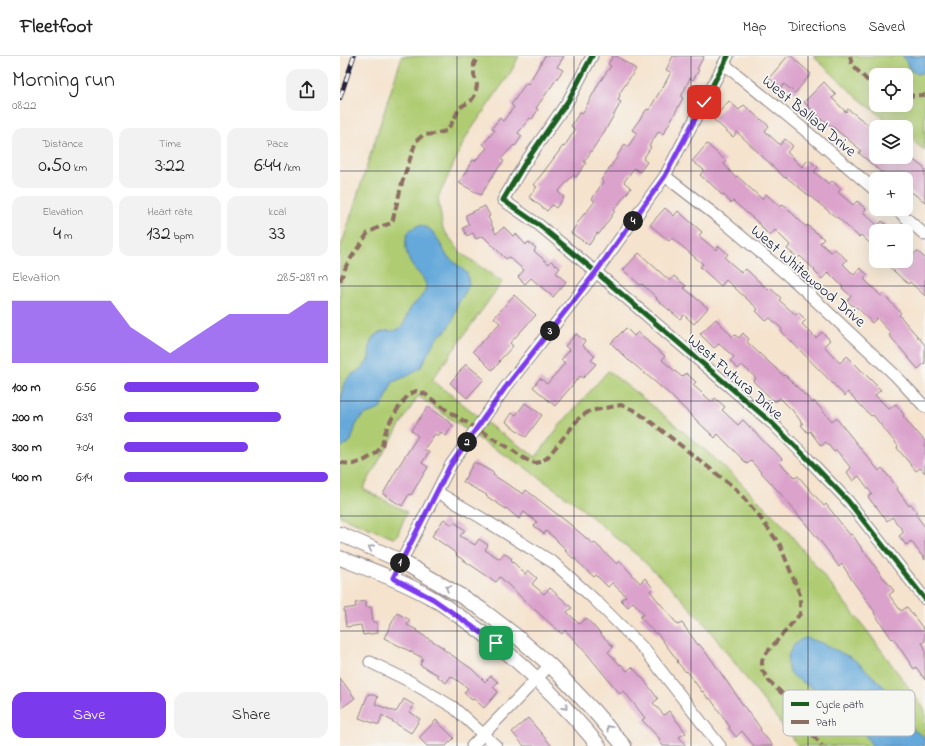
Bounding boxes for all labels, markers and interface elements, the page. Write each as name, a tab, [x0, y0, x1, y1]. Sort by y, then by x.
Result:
text: Fleetfoot	[20, 14, 93, 41]
text: Map	[743, 17, 766, 38]
text: Directions	[788, 17, 846, 38]
text: Saved	[868, 17, 905, 38]
text: Morning run	[12, 65, 115, 97]
map controls	[869, 68, 913, 268]
button: locate	[869, 68, 913, 112]
button: share	[286, 69, 328, 111]
street label: West Ballad Drive	[756, 70, 862, 164]
pin	[687, 85, 721, 119]
icon: check	[693, 91, 715, 113]
text: 08:22	[12, 96, 37, 115]
button: layers	[869, 120, 913, 164]
text: Distance	[42, 136, 83, 152]
text: Time	[159, 136, 181, 152]
text: Pace	[267, 136, 288, 152]
text: 0.50	[38, 152, 71, 181]
text: 3:22	[155, 152, 185, 181]
text: 6:44	[254, 152, 281, 181]
text: km	[71, 160, 87, 176]
text: /km	[281, 160, 301, 176]
button: +	[869, 172, 913, 216]
text: Elevation	[42, 204, 83, 220]
text: Heart rate	[147, 204, 193, 220]
text: kcal	[269, 204, 286, 220]
pin: 4	[623, 211, 643, 231]
text: 4	[631, 213, 635, 229]
text: 4	[53, 220, 61, 249]
text: 132	[146, 220, 171, 249]
text: 33	[269, 220, 286, 249]
street label: West Whitewood Drive	[745, 220, 871, 334]
button: −	[869, 224, 913, 268]
text: m	[61, 228, 72, 244]
text: bpm	[171, 228, 194, 244]
text: Elevation	[12, 268, 60, 287]
text: 285–289 m	[277, 268, 328, 287]
pin: 3	[540, 321, 560, 341]
text: 3	[548, 323, 552, 339]
street label: West Futura Drive	[681, 329, 789, 427]
text: 100 m	[12, 378, 41, 397]
text: 6:56	[76, 378, 96, 397]
text: 200 m	[12, 408, 43, 427]
text: 6:39	[76, 408, 92, 427]
pin: 2	[457, 432, 477, 452]
text: 2	[464, 434, 470, 450]
text: 300 m	[12, 438, 42, 457]
text: 7:04	[76, 438, 93, 457]
text: 400 m	[12, 468, 42, 487]
text: 6:14	[76, 468, 92, 487]
one-way arrow	[367, 544, 374, 552]
pin: 1	[390, 553, 410, 573]
text: 1	[398, 555, 402, 571]
one-way arrow	[445, 586, 452, 593]
pin	[479, 626, 513, 660]
icon: arrive	[485, 632, 507, 654]
legend	[783, 690, 915, 736]
button: Save	[12, 692, 166, 738]
button: Share	[174, 692, 328, 738]
text: Cycle path	[816, 697, 864, 714]
one-way arrow	[560, 702, 567, 709]
text: Path	[816, 715, 837, 731]
one-way arrow	[606, 725, 613, 733]

